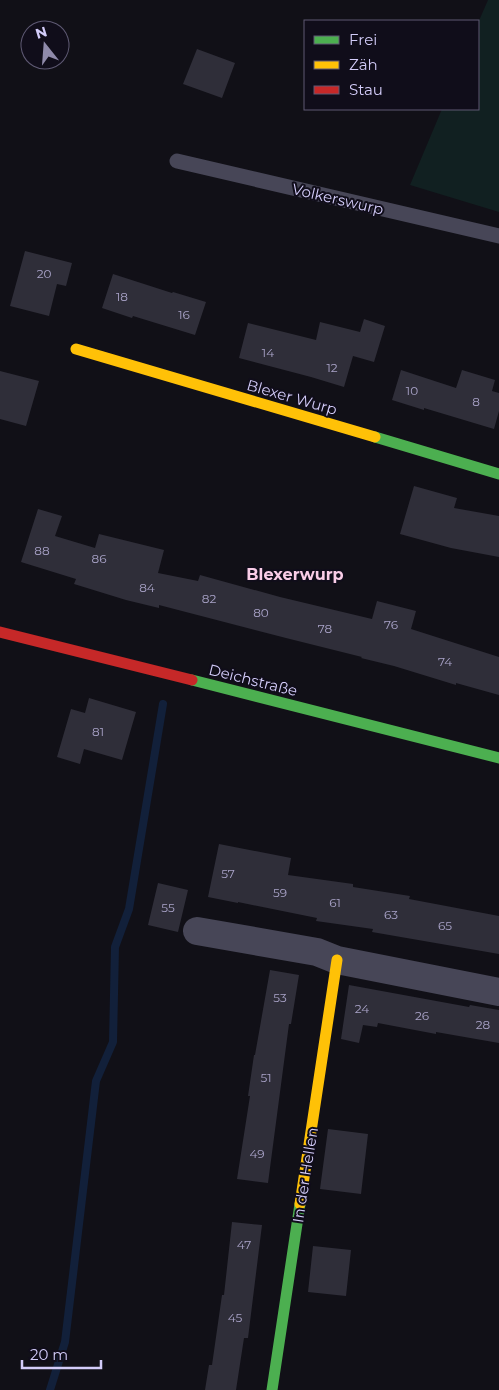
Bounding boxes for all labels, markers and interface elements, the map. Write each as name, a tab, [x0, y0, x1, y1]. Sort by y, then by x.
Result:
north arrow	[20, 20, 70, 70]
legend	[304, 20, 479, 110]
text: N	[33, 22, 49, 43]
text: Frei	[349, 30, 377, 49]
text: Zäh	[349, 55, 378, 74]
text: Stau	[349, 80, 383, 99]
street label: Volkerswurp	[290, 179, 386, 219]
house number: 20	[37, 266, 51, 281]
house number: 18	[116, 289, 128, 304]
house number: 16	[178, 307, 190, 322]
house number: 14	[262, 345, 274, 360]
house number: 12	[326, 360, 338, 375]
street label: Blexer Wurp	[245, 375, 339, 419]
house number: 10	[406, 383, 418, 398]
house number: 8	[472, 394, 480, 409]
house number: 88	[34, 543, 50, 558]
house number: 86	[92, 551, 106, 566]
district label: Blexerwurp	[246, 565, 344, 584]
house number: 84	[139, 580, 155, 595]
house number: 82	[202, 591, 216, 606]
house number: 80	[253, 605, 269, 620]
house number: 76	[384, 617, 398, 632]
house number: 78	[318, 621, 333, 636]
house number: 74	[438, 654, 452, 669]
street label: Deichstraße	[207, 660, 299, 700]
house number: 81	[92, 724, 104, 739]
house number: 57	[221, 866, 235, 881]
house number: 59	[273, 885, 287, 900]
house number: 61	[329, 895, 341, 910]
house number: 55	[161, 900, 175, 915]
house number: 63	[384, 907, 398, 922]
house number: 65	[438, 918, 452, 933]
house number: 53	[273, 990, 287, 1005]
house number: 24	[355, 1001, 369, 1016]
house number: 26	[415, 1008, 429, 1023]
house number: 28	[476, 1017, 491, 1032]
house number: 51	[260, 1070, 272, 1085]
street label: In der Hellen	[288, 1126, 322, 1224]
house number: 49	[249, 1146, 265, 1161]
house number: 47	[237, 1237, 251, 1252]
house number: 45	[228, 1310, 243, 1325]
scale bar	[22, 1338, 101, 1370]
text: 20 m	[30, 1345, 68, 1364]

